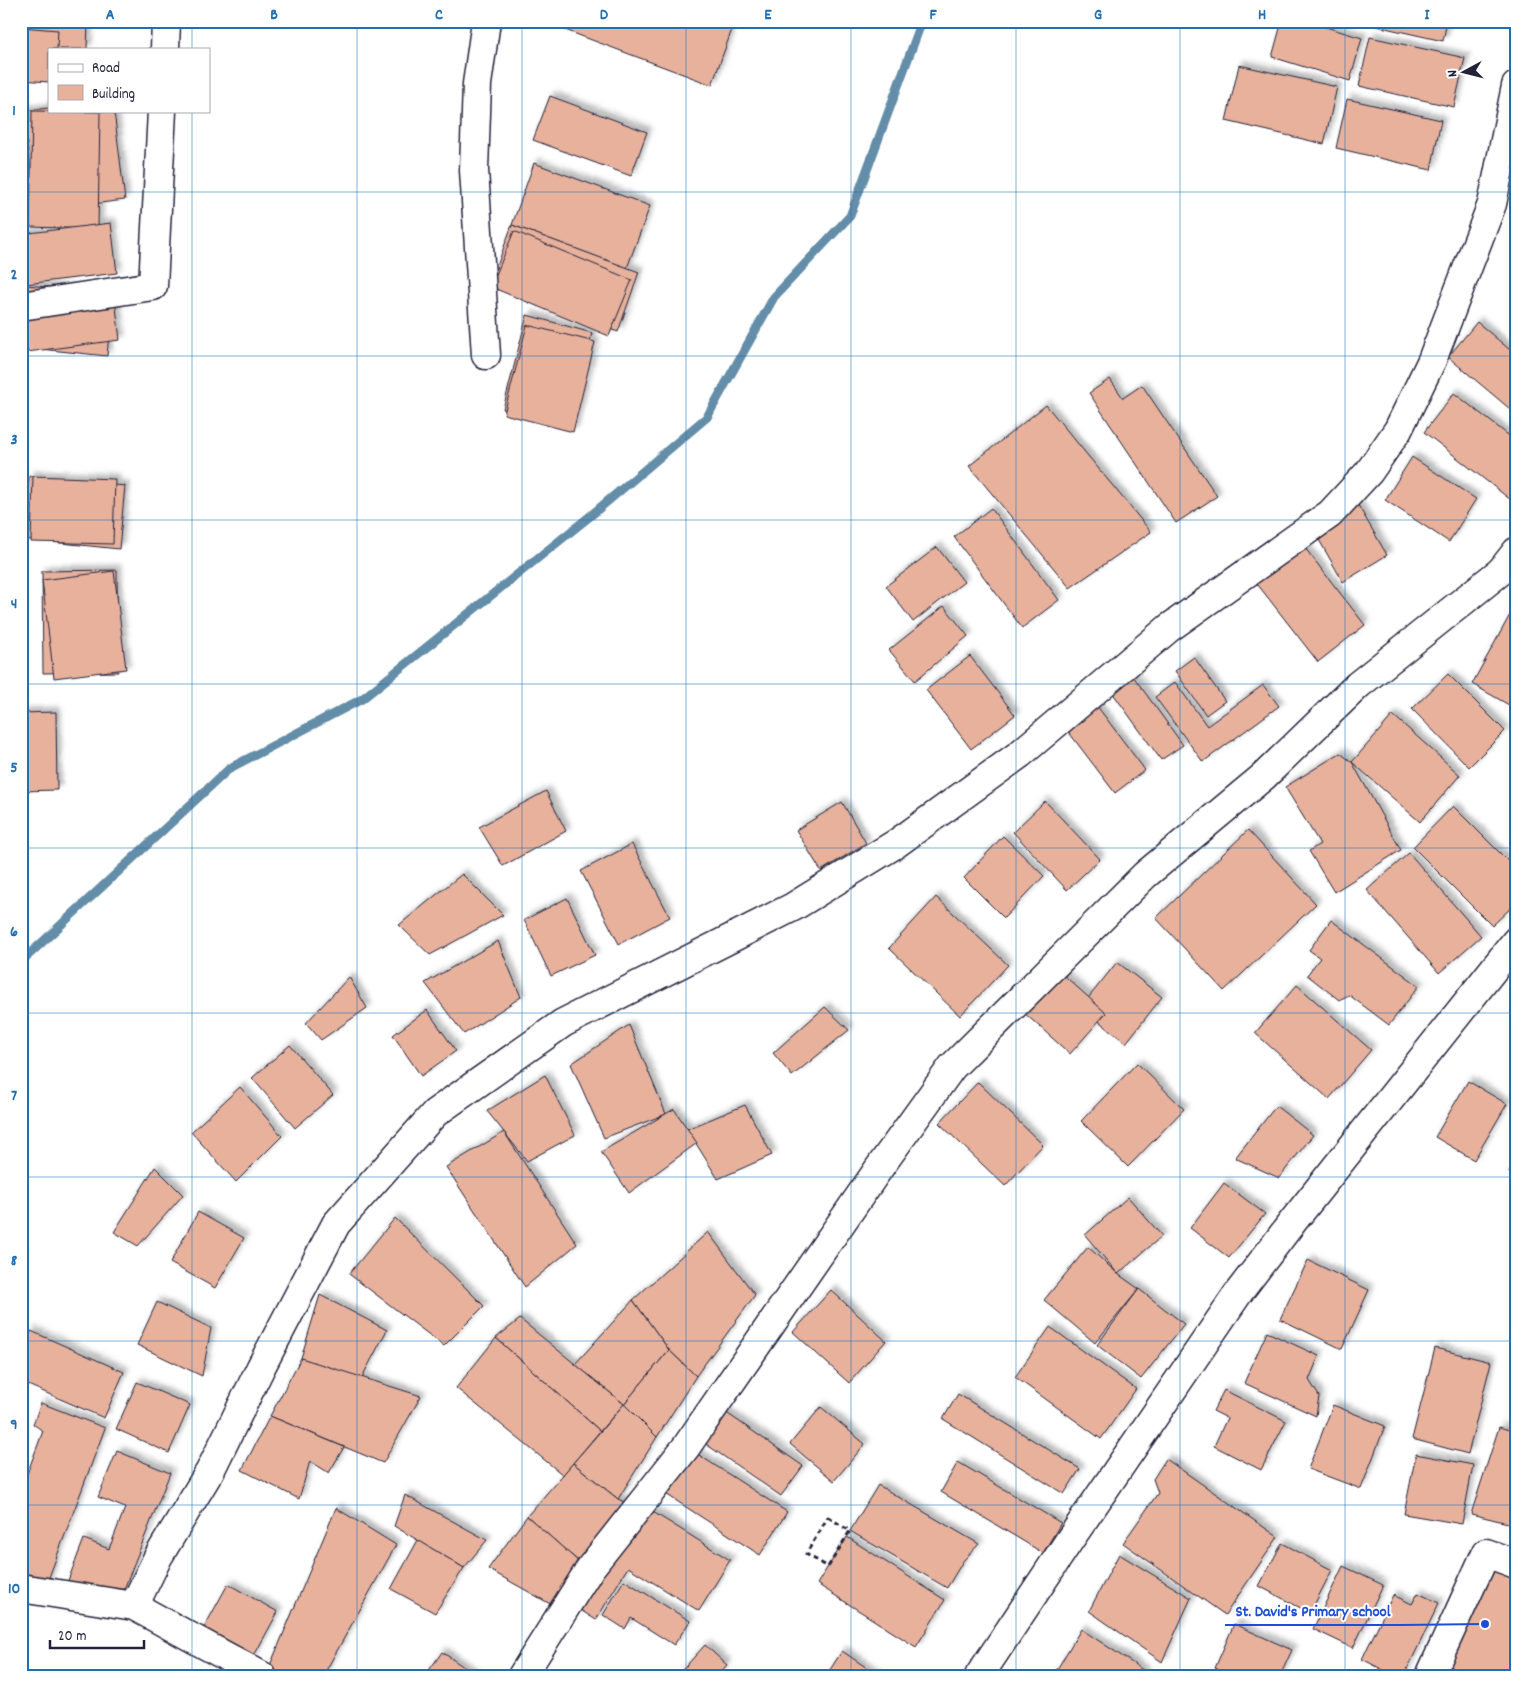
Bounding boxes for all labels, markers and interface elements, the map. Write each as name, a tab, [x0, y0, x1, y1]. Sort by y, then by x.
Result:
text: A	[106, 4, 115, 27]
text: B	[270, 4, 278, 27]
text: C	[435, 4, 443, 27]
text: D	[600, 4, 609, 27]
text: E	[764, 4, 772, 27]
text: F	[929, 4, 937, 27]
text: G	[1094, 4, 1102, 27]
text: H	[1258, 4, 1266, 27]
text: I	[1425, 4, 1431, 27]
legend	[48, 48, 210, 112]
north arrow	[1440, 48, 1490, 98]
text: Road	[92, 58, 120, 80]
text: N	[1443, 69, 1463, 78]
text: Building	[92, 84, 135, 106]
text: 1	[12, 100, 16, 123]
text: 2	[11, 264, 18, 287]
text: 3	[10, 429, 18, 452]
text: 4	[11, 593, 17, 616]
text: 5	[10, 757, 18, 780]
text: 6	[10, 921, 18, 944]
text: 7	[11, 1085, 17, 1108]
text: 8	[11, 1250, 18, 1273]
text: 9	[10, 1414, 18, 1437]
text: 10	[8, 1578, 20, 1601]
callout: St. David's Primary school	[1225, 1594, 1400, 1625]
text: St. David's Primary school	[1236, 1601, 1391, 1624]
scale bar	[50, 1617, 144, 1649]
text: 20 m	[58, 1626, 86, 1648]

